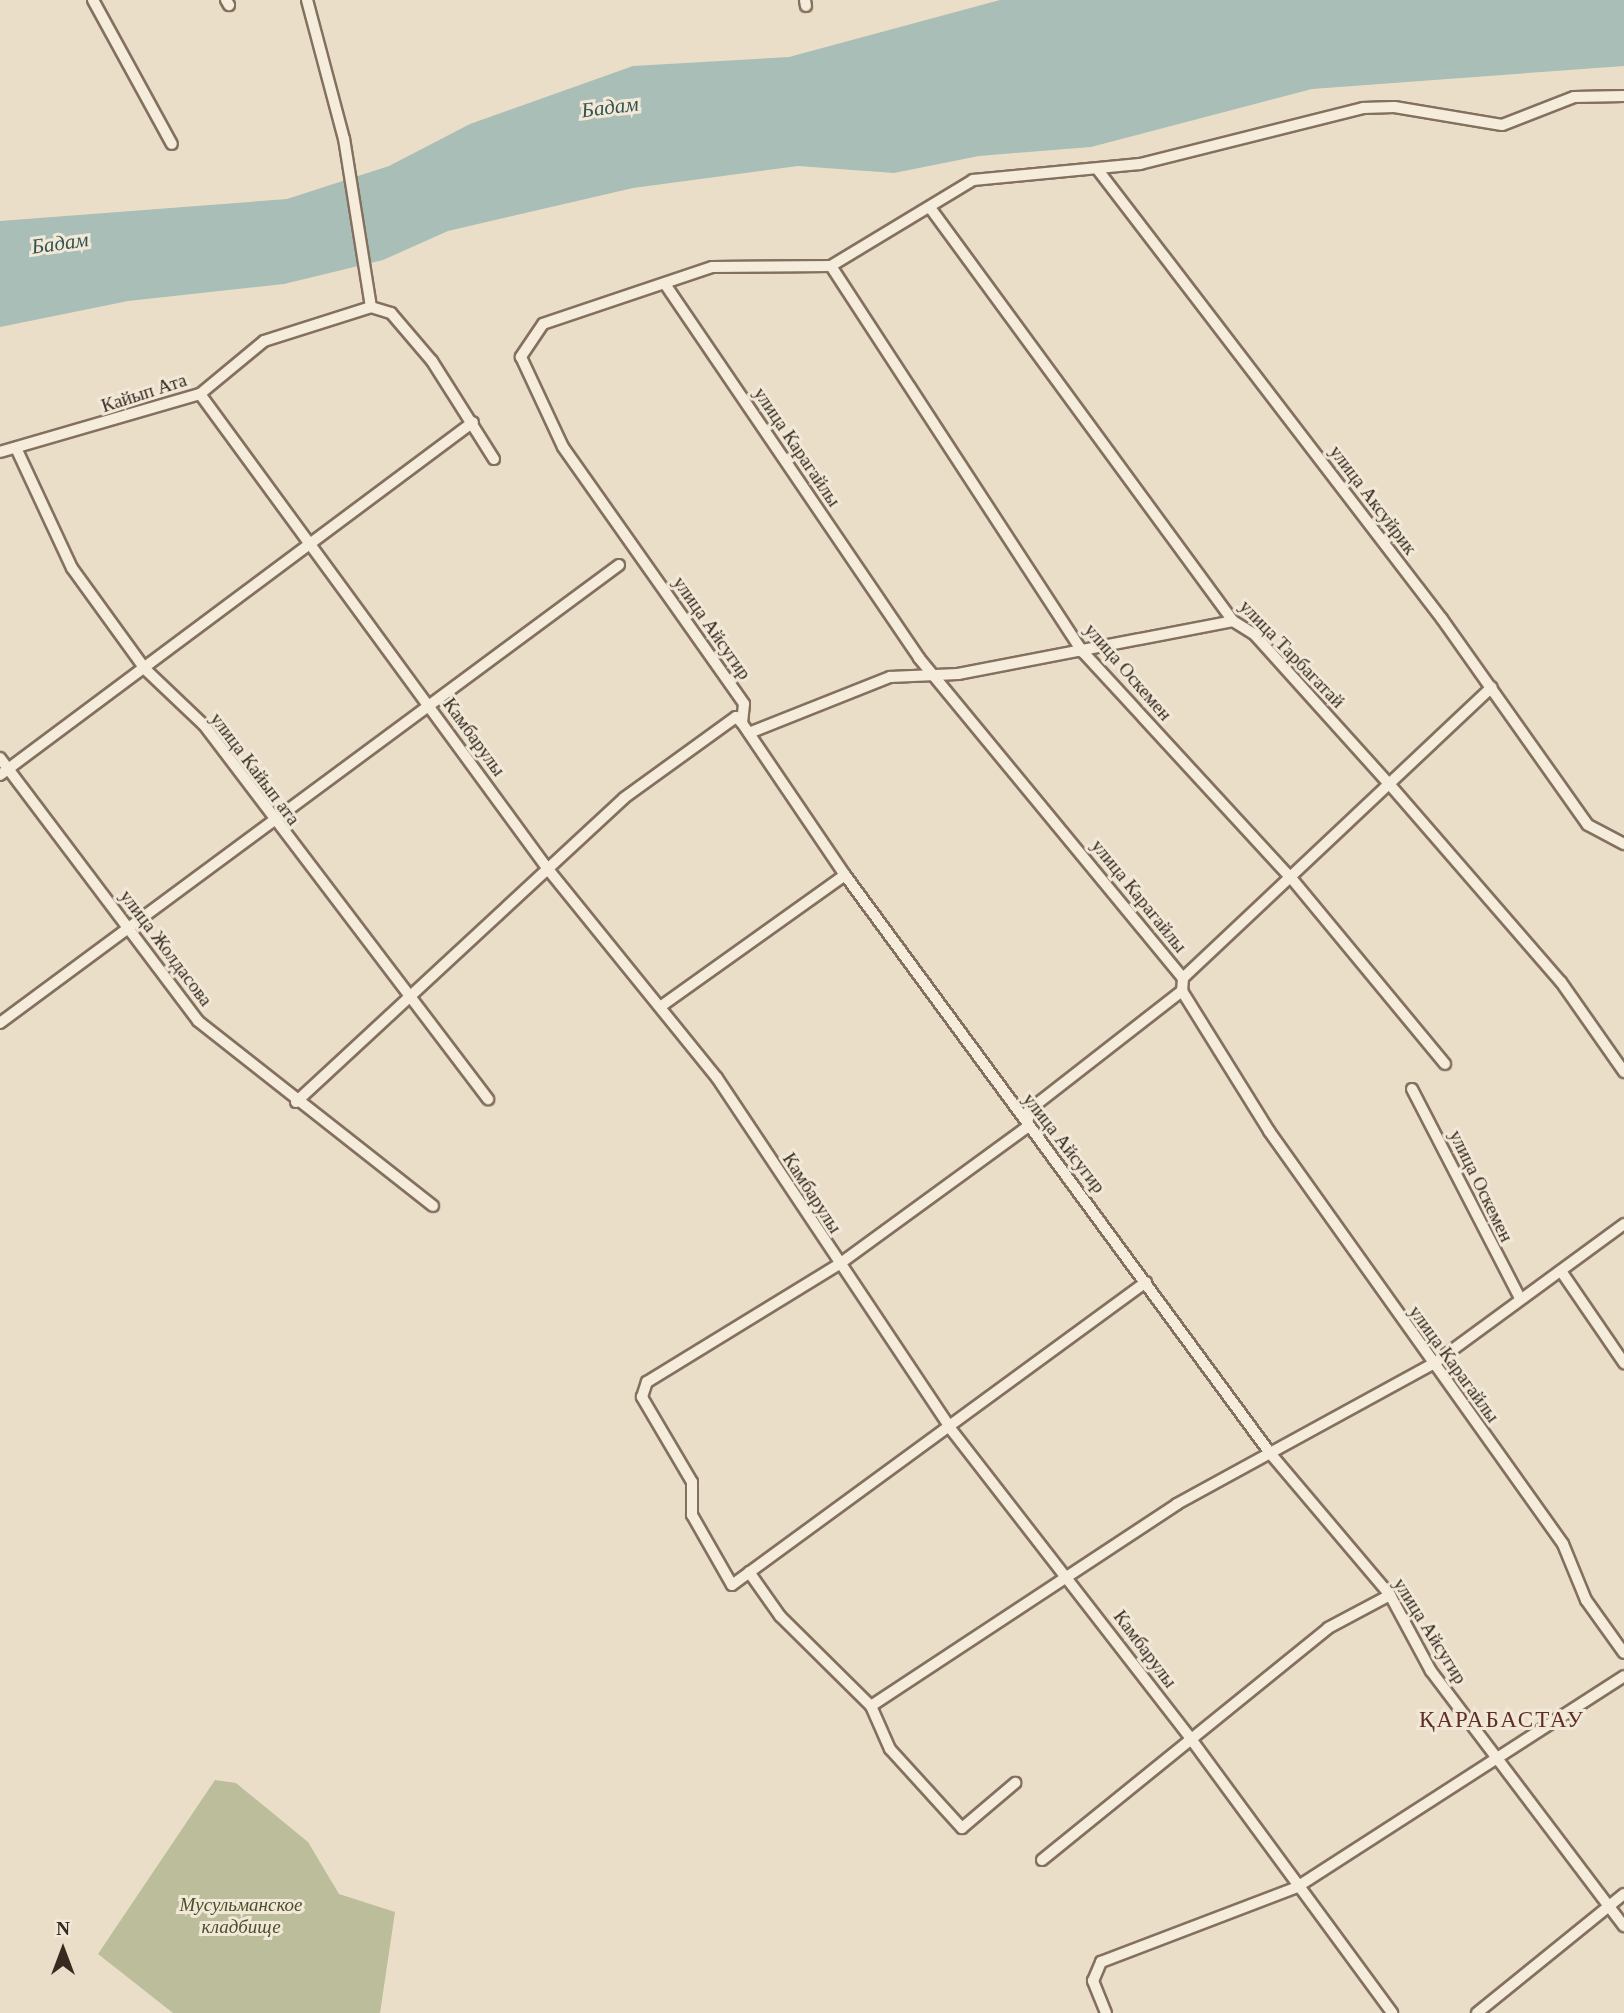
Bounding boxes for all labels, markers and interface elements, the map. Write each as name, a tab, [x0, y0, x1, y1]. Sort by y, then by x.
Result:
water label: Бадам	[580, 91, 640, 123]
water label: Бадам	[30, 227, 90, 259]
street label: Кайып Ата	[98, 368, 190, 418]
street label: улица Карагайлы	[749, 383, 845, 511]
street label: улица Аксуйрик	[1325, 441, 1421, 559]
street label: улица Айсугир	[668, 572, 756, 684]
street label: улица Тарбагатай	[1235, 595, 1349, 713]
street label: улица Оскемен	[1079, 619, 1177, 725]
street label: Камбарулы	[438, 693, 510, 781]
street label: улица Кайып ата	[205, 708, 305, 830]
street label: улица Карагайлы	[1086, 835, 1192, 957]
street label: улица Жолдасова	[115, 885, 217, 1011]
street label: улица Айсугир	[1018, 1088, 1110, 1198]
street label: улица Оскемен	[1444, 1126, 1518, 1246]
street label: Камбарулы	[778, 1149, 846, 1237]
street label: улица Карагайлы	[1404, 1301, 1504, 1427]
street label: улица Айсугир	[1388, 1574, 1472, 1688]
street label: Камбарулы	[1108, 1606, 1182, 1692]
district label: ҚАРАБАСТАУ	[1420, 1706, 1584, 1734]
park label: Мусульманское кладбище	[180, 1894, 302, 1938]
north arrow	[28, 1915, 98, 1985]
text: N	[56, 1918, 70, 1939]

